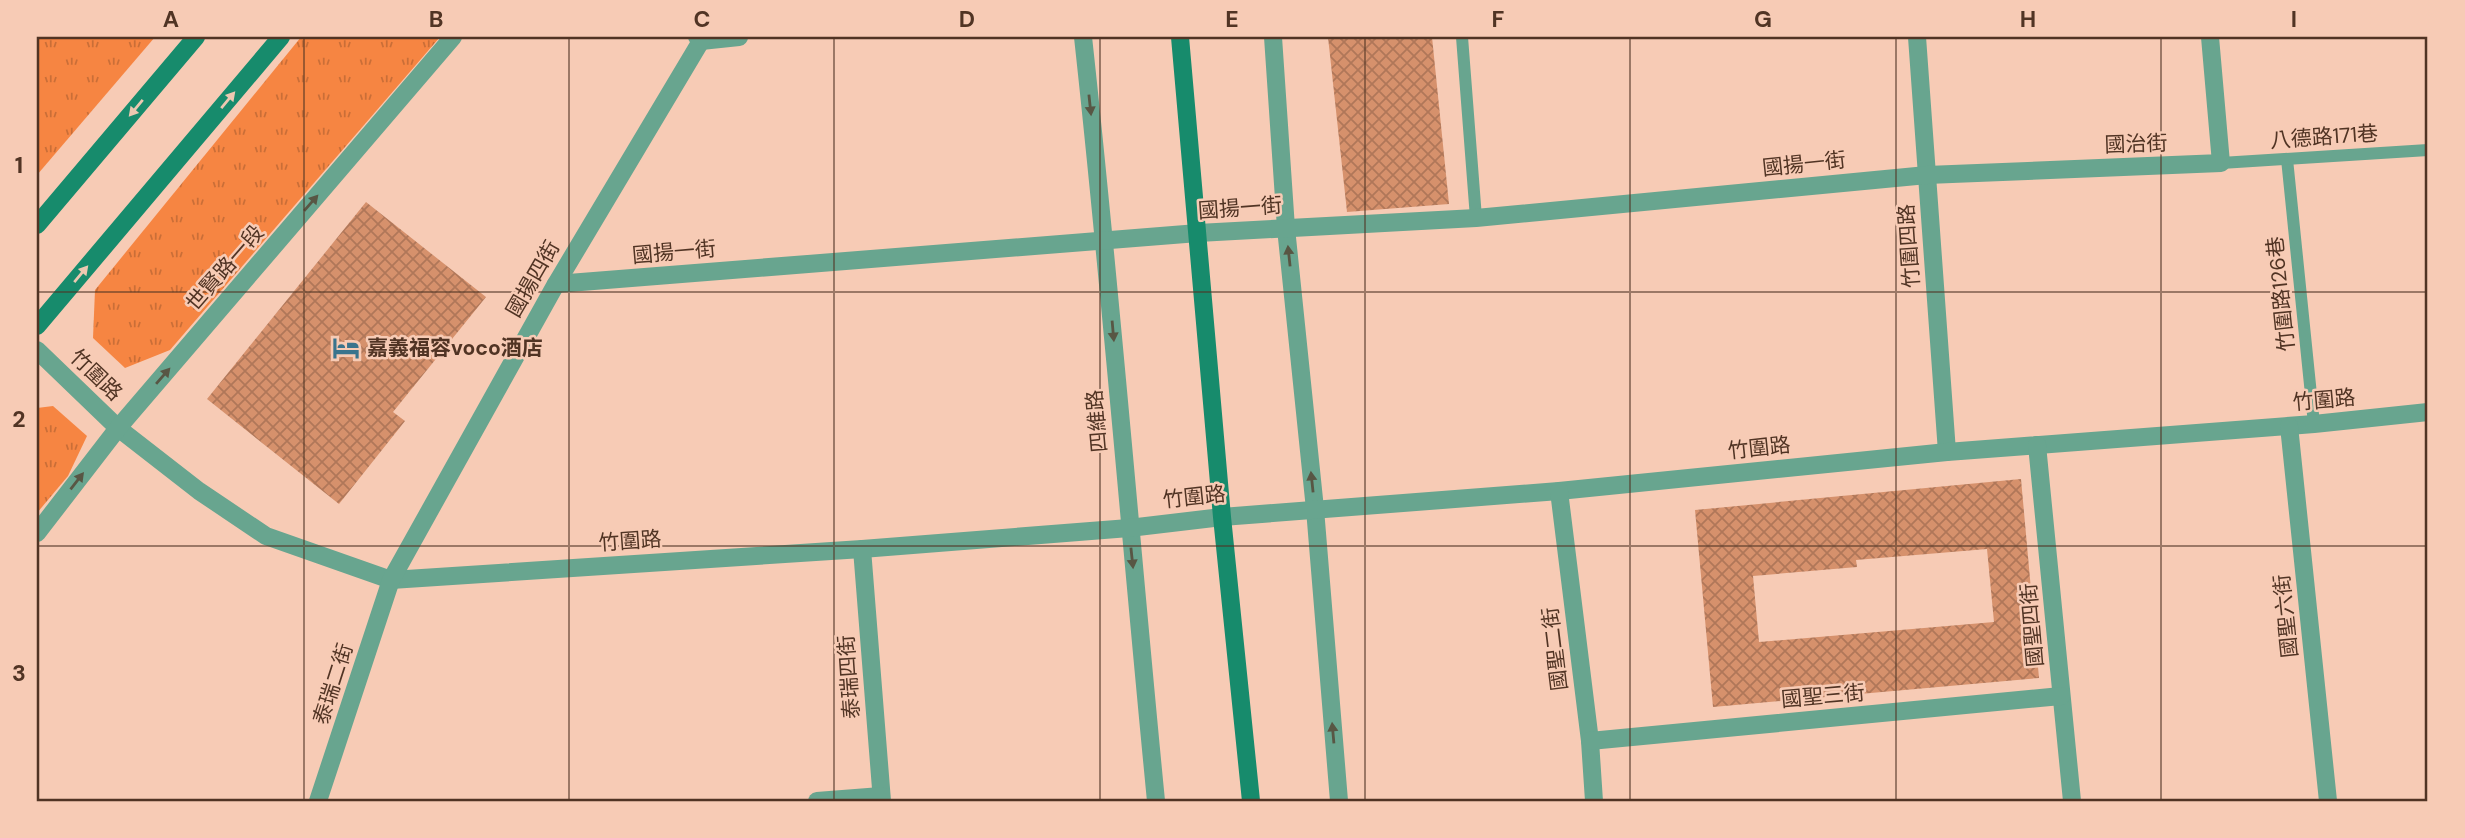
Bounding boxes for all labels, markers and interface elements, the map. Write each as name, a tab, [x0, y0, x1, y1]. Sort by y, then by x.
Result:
text: A	[163, 4, 179, 34]
text: B	[429, 4, 443, 34]
text: C	[694, 4, 710, 34]
text: D	[959, 4, 975, 34]
text: E	[1225, 4, 1239, 34]
text: F	[1492, 4, 1505, 34]
text: G	[1754, 4, 1772, 34]
text: H	[2020, 4, 2036, 34]
text: I	[2291, 4, 2297, 34]
one-way arrow	[220, 91, 235, 109]
one-way arrow	[1085, 94, 1096, 116]
one-way arrow	[129, 99, 144, 116]
street label: 八德路171巷	[2269, 119, 2379, 155]
street label: 國治街	[2104, 129, 2168, 159]
street label: 國揚一街	[1761, 146, 1847, 182]
text: 1	[15, 150, 23, 180]
street label: 國揚一街	[1197, 191, 1283, 225]
one-way arrow	[303, 195, 318, 212]
street label: 竹圍四路	[1892, 203, 1926, 289]
street label: 世賢路一段	[180, 219, 270, 317]
street label: 國揚一街	[631, 234, 717, 270]
street label: 竹圍路126巷	[2261, 235, 2301, 353]
street label: 國揚四街	[500, 236, 566, 322]
one-way arrow	[1283, 245, 1294, 267]
one-way arrow	[73, 265, 89, 283]
one-way arrow	[1108, 320, 1119, 342]
hotel icon: 嘉義福容voco酒店	[331, 333, 361, 363]
place label: 嘉義福容voco酒店	[367, 334, 543, 362]
street label: 竹圍路	[64, 343, 128, 407]
one-way arrow	[155, 367, 170, 385]
street label: 竹圍路	[2291, 383, 2357, 417]
street label: 四維路	[1080, 388, 1114, 454]
text: 2	[12, 404, 26, 434]
street label: 竹圍路	[1726, 431, 1792, 465]
one-way arrow	[1306, 471, 1317, 493]
one-way arrow	[70, 472, 85, 490]
street label: 竹圍路	[1161, 480, 1227, 514]
street label: 竹圍路	[598, 525, 662, 557]
one-way arrow	[1127, 547, 1138, 569]
street label: 國聖六街	[2268, 573, 2304, 659]
street label: 國聖四街	[2014, 582, 2050, 668]
street label: 國聖二街	[1536, 606, 1574, 692]
street label: 泰瑞四街	[832, 634, 866, 720]
street label: 泰瑞二街	[307, 640, 359, 728]
text: 3	[12, 658, 26, 688]
street label: 國聖三街	[1780, 678, 1866, 714]
one-way arrow	[1327, 722, 1338, 744]

